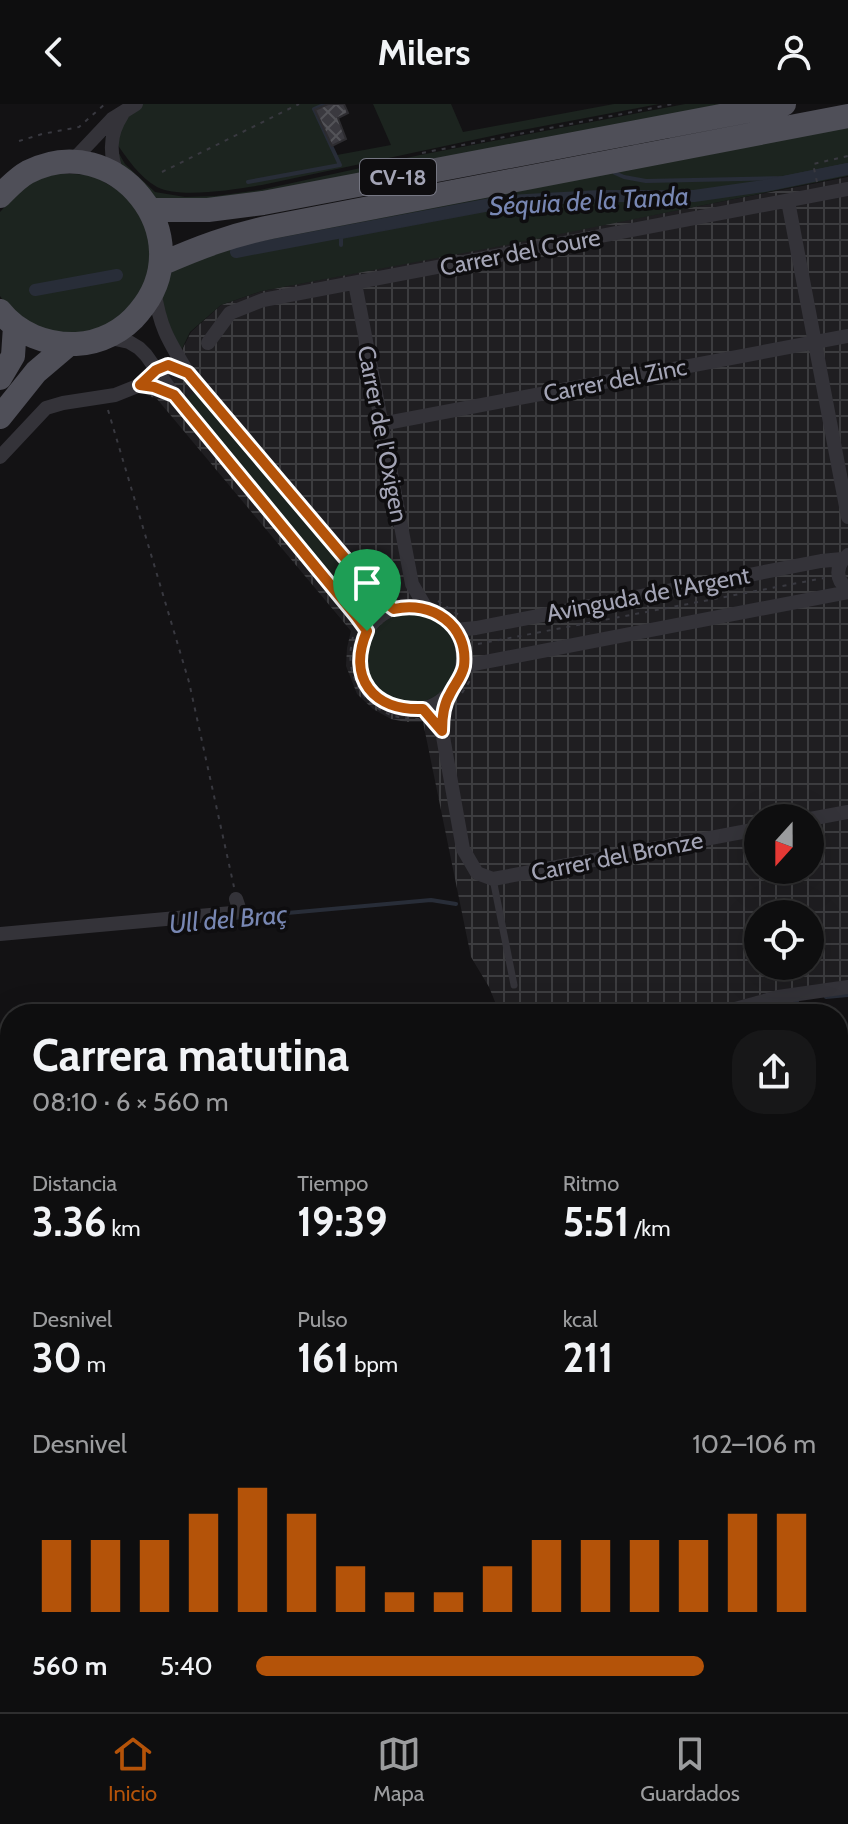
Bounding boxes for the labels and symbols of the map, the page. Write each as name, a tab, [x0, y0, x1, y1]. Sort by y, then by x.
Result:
road number: CV-18	[360, 159, 436, 195]
water label: Séquia de la Tanda	[488, 180, 690, 222]
street label: Carrer del Coure	[437, 222, 603, 282]
street label: Carrer de l'Oxigen	[352, 343, 414, 525]
street label: Carrer del Zinc	[541, 352, 689, 408]
pin	[333, 549, 401, 631]
street label: Avinguda de l'Argent	[544, 560, 752, 628]
north arrow	[744, 804, 824, 884]
street label: Carrer del Bronze	[529, 825, 705, 887]
water label: Ull del Braç	[168, 898, 289, 940]

